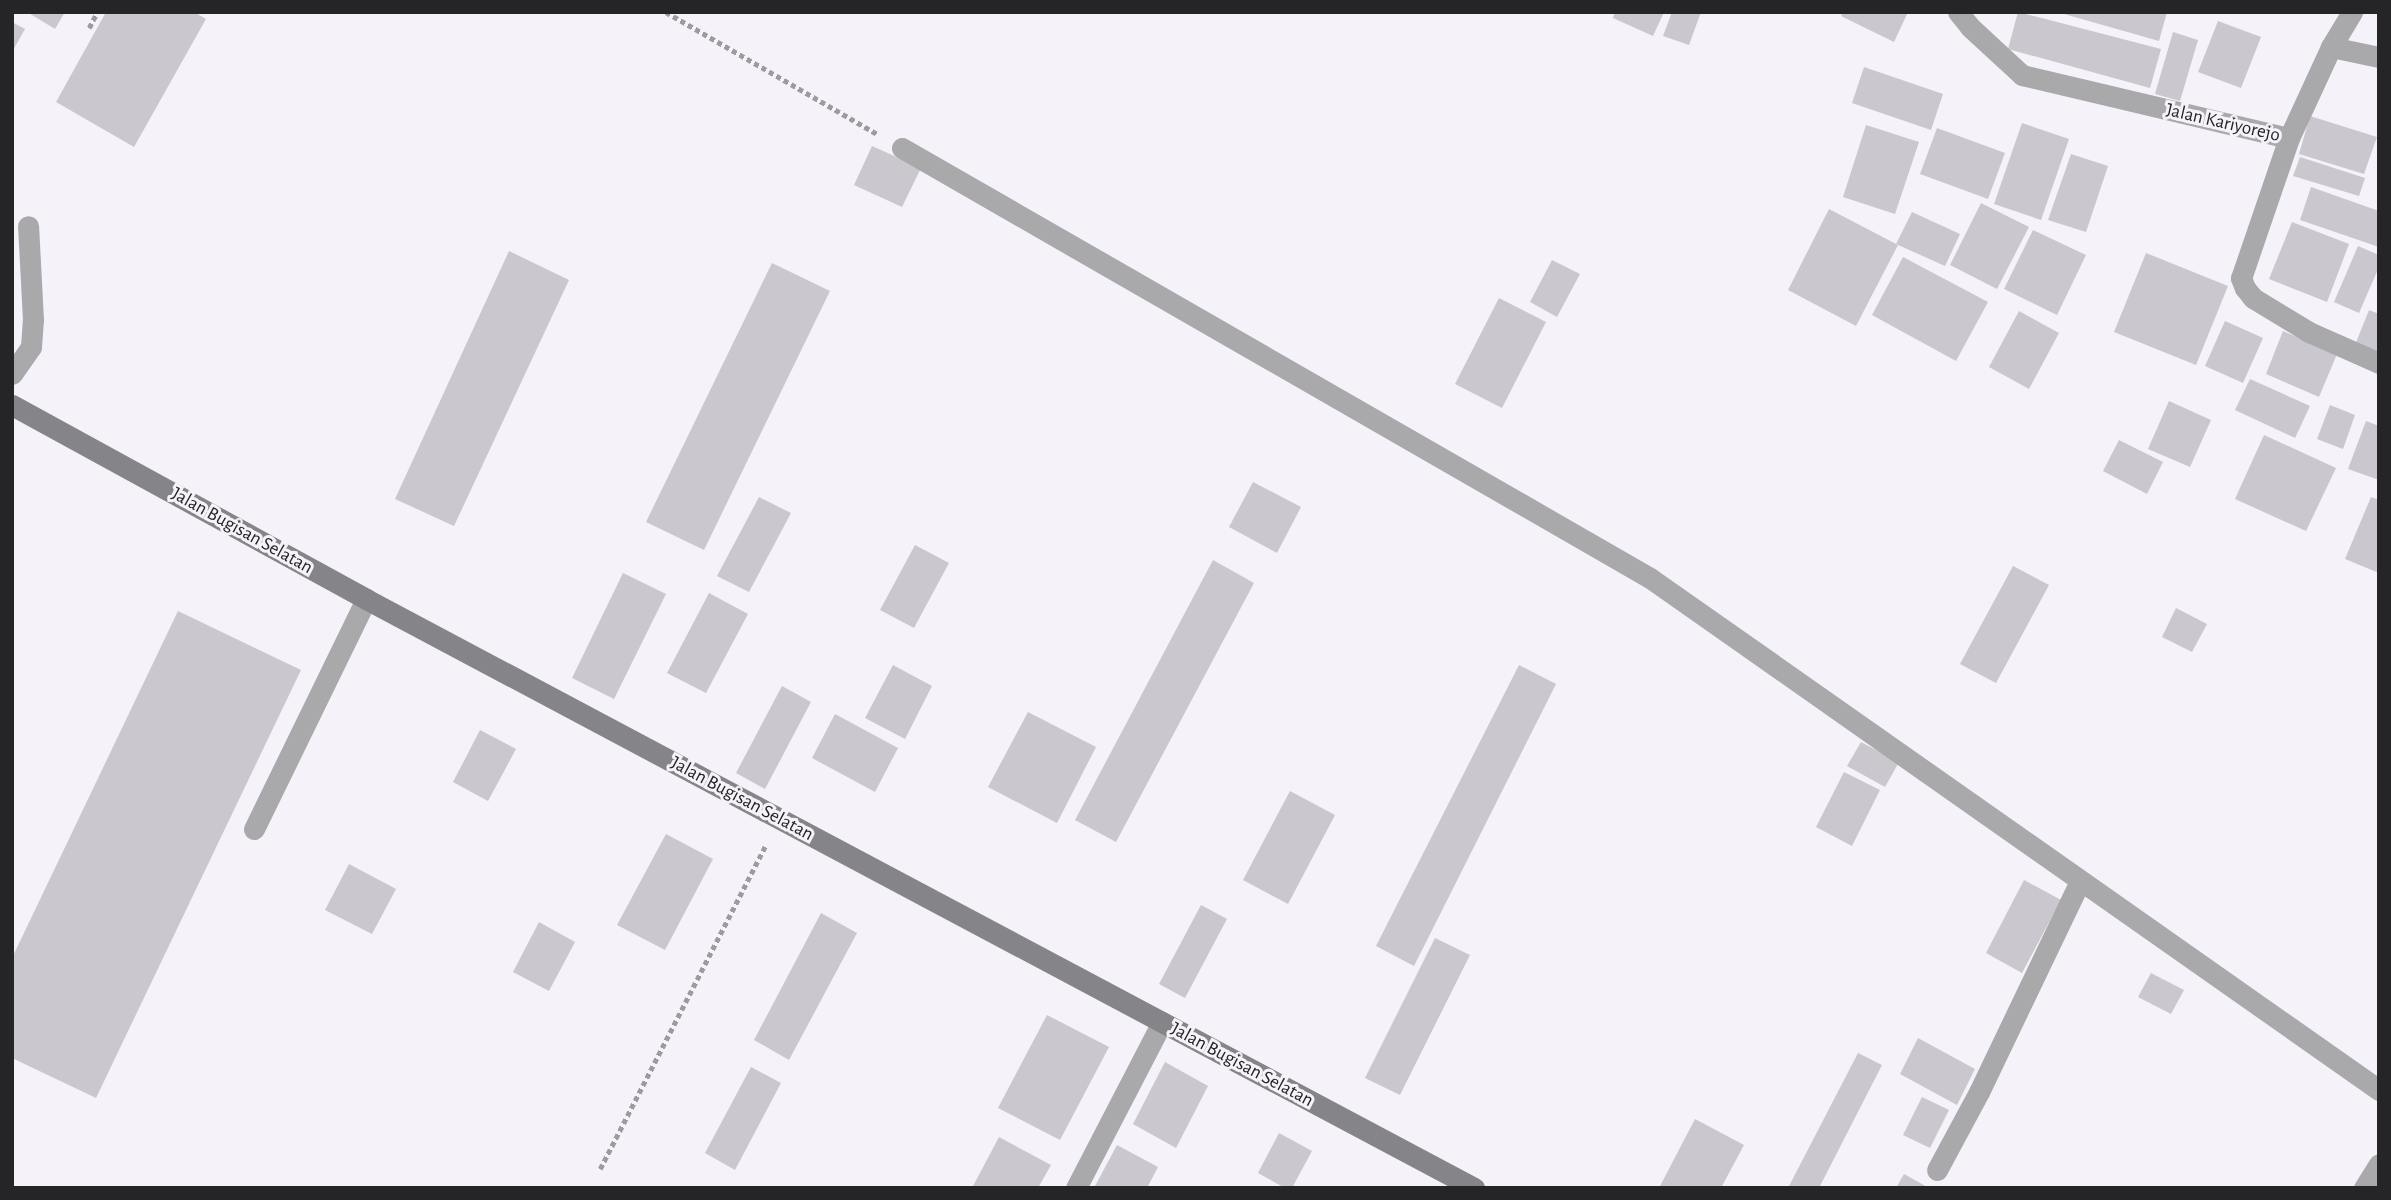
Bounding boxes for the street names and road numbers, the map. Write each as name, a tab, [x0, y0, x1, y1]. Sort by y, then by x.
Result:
street label: Jalan Kariyorejo	[2164, 99, 2282, 147]
street label: Jalan Bugisan Selatan	[167, 483, 317, 579]
street label: Jalan Bugisan Selatan	[667, 752, 817, 846]
street label: Jalan Bugisan Selatan	[1167, 1018, 1317, 1112]

